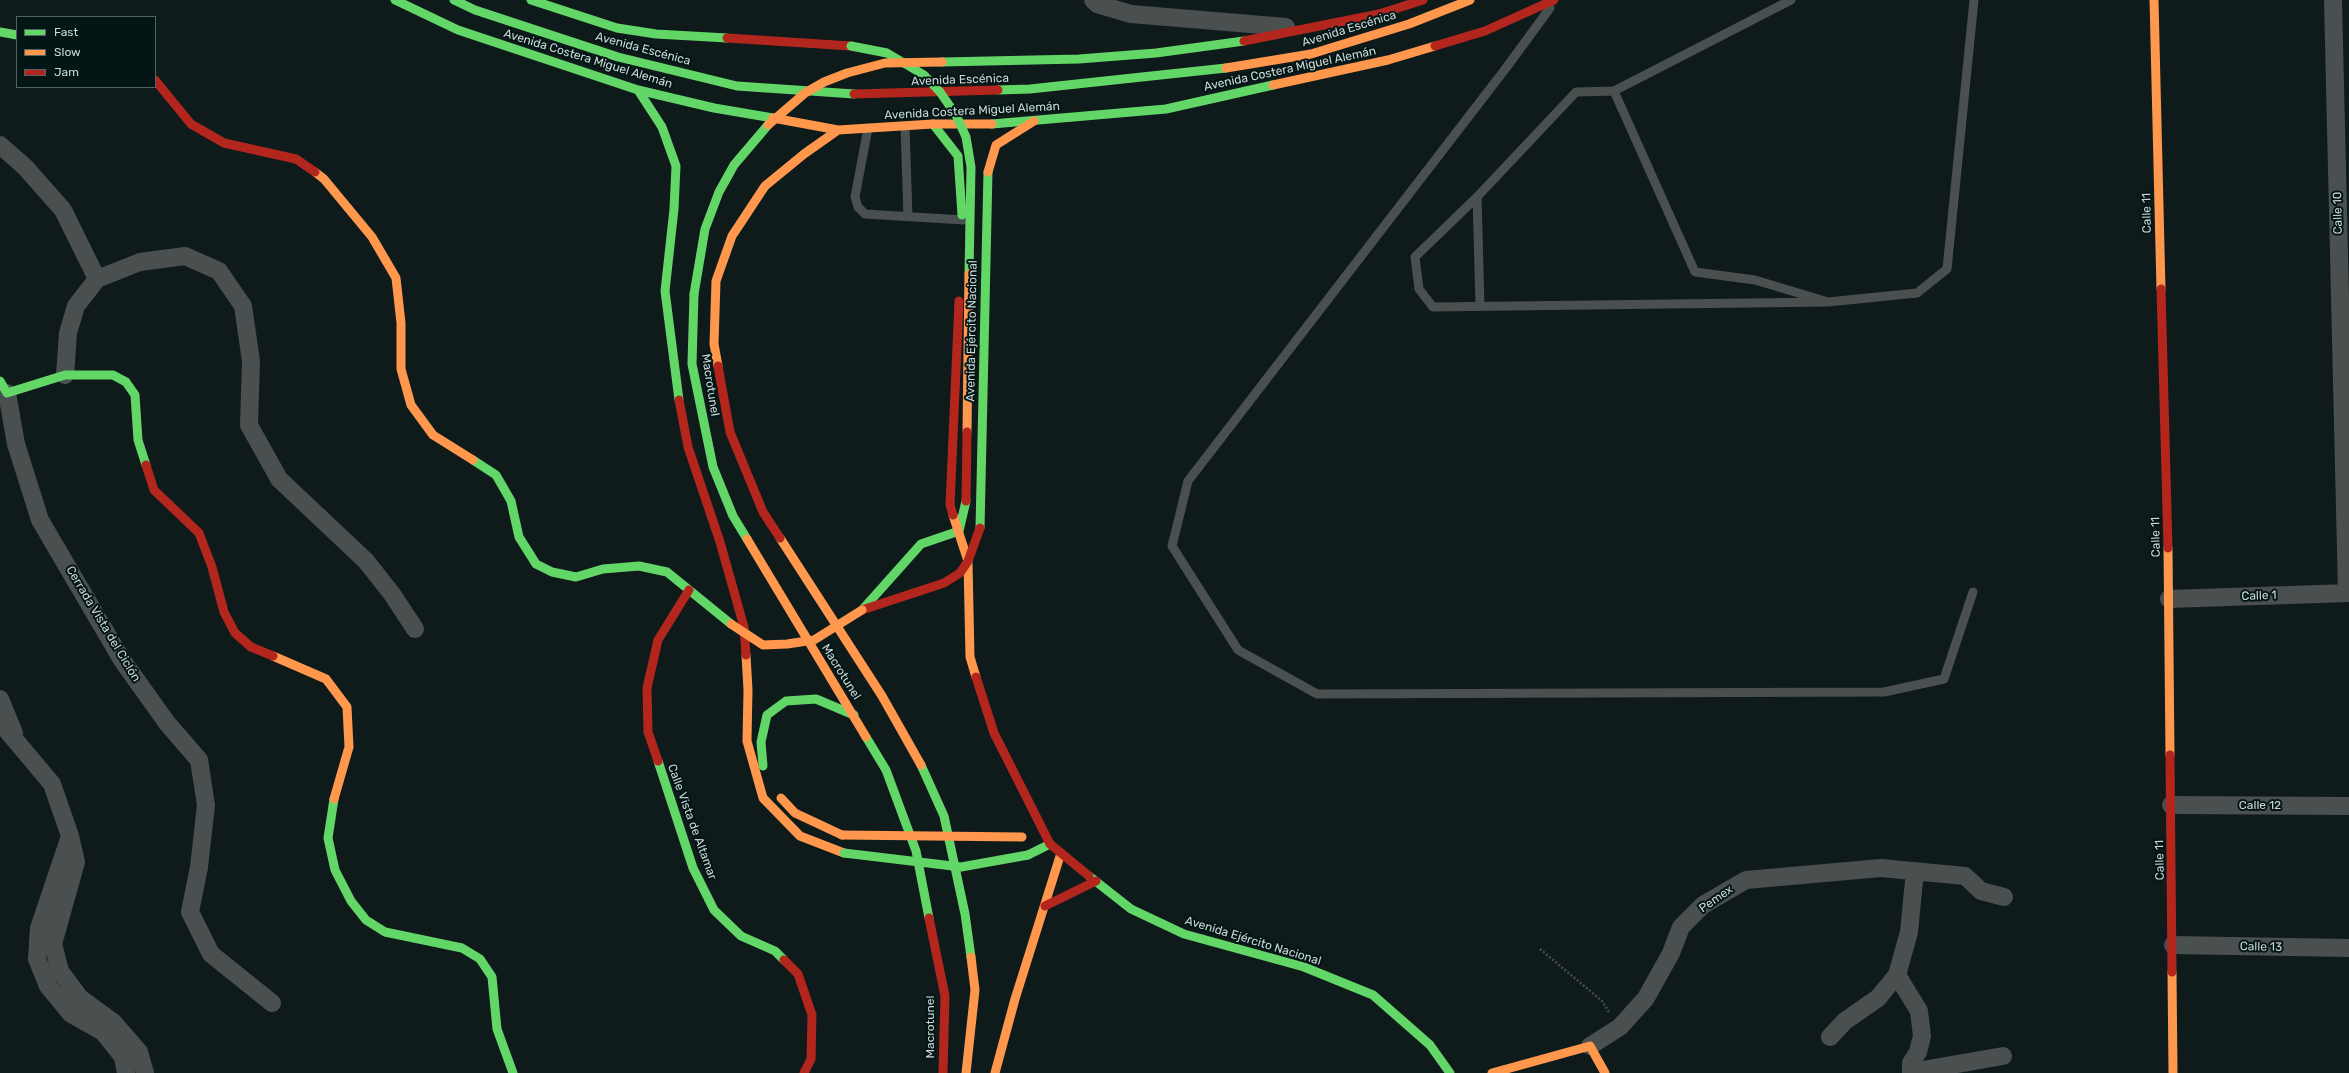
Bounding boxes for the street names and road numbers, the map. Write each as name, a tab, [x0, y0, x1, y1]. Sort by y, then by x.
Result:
street label: Avenida Escénica	[1300, 8, 1398, 50]
street label: Avenida Costera Miguel Alemán	[502, 26, 674, 92]
street label: Avenida Escénica	[594, 29, 692, 69]
street label: Avenida Costera Miguel Alemán	[1203, 44, 1377, 94]
street label: Avenida Escénica	[911, 71, 1009, 89]
street label: Avenida Costera Miguel Alemán	[884, 99, 1060, 123]
street label: Calle 10	[2330, 191, 2346, 235]
street label: Calle 11	[2139, 193, 2155, 233]
street label: Avenida Ejército Nacional	[964, 260, 980, 402]
street label: Macrotunel	[698, 353, 722, 417]
street label: Calle 11	[2148, 517, 2164, 557]
street label: Cerrada Vista del Ciclón	[63, 564, 143, 684]
street label: Calle 1	[2241, 588, 2277, 604]
street label: Macrotunel	[818, 642, 864, 702]
street label: Calle Vista de Altamar	[664, 762, 720, 882]
street label: Calle 12	[2239, 799, 2281, 813]
street label: Calle 11	[2152, 840, 2168, 880]
street label: Pemex	[1696, 882, 1736, 916]
street label: Avenida Ejército Nacional	[1183, 913, 1323, 969]
street label: Calle 13	[2240, 939, 2282, 955]
street label: Macrotunel	[924, 996, 938, 1058]

